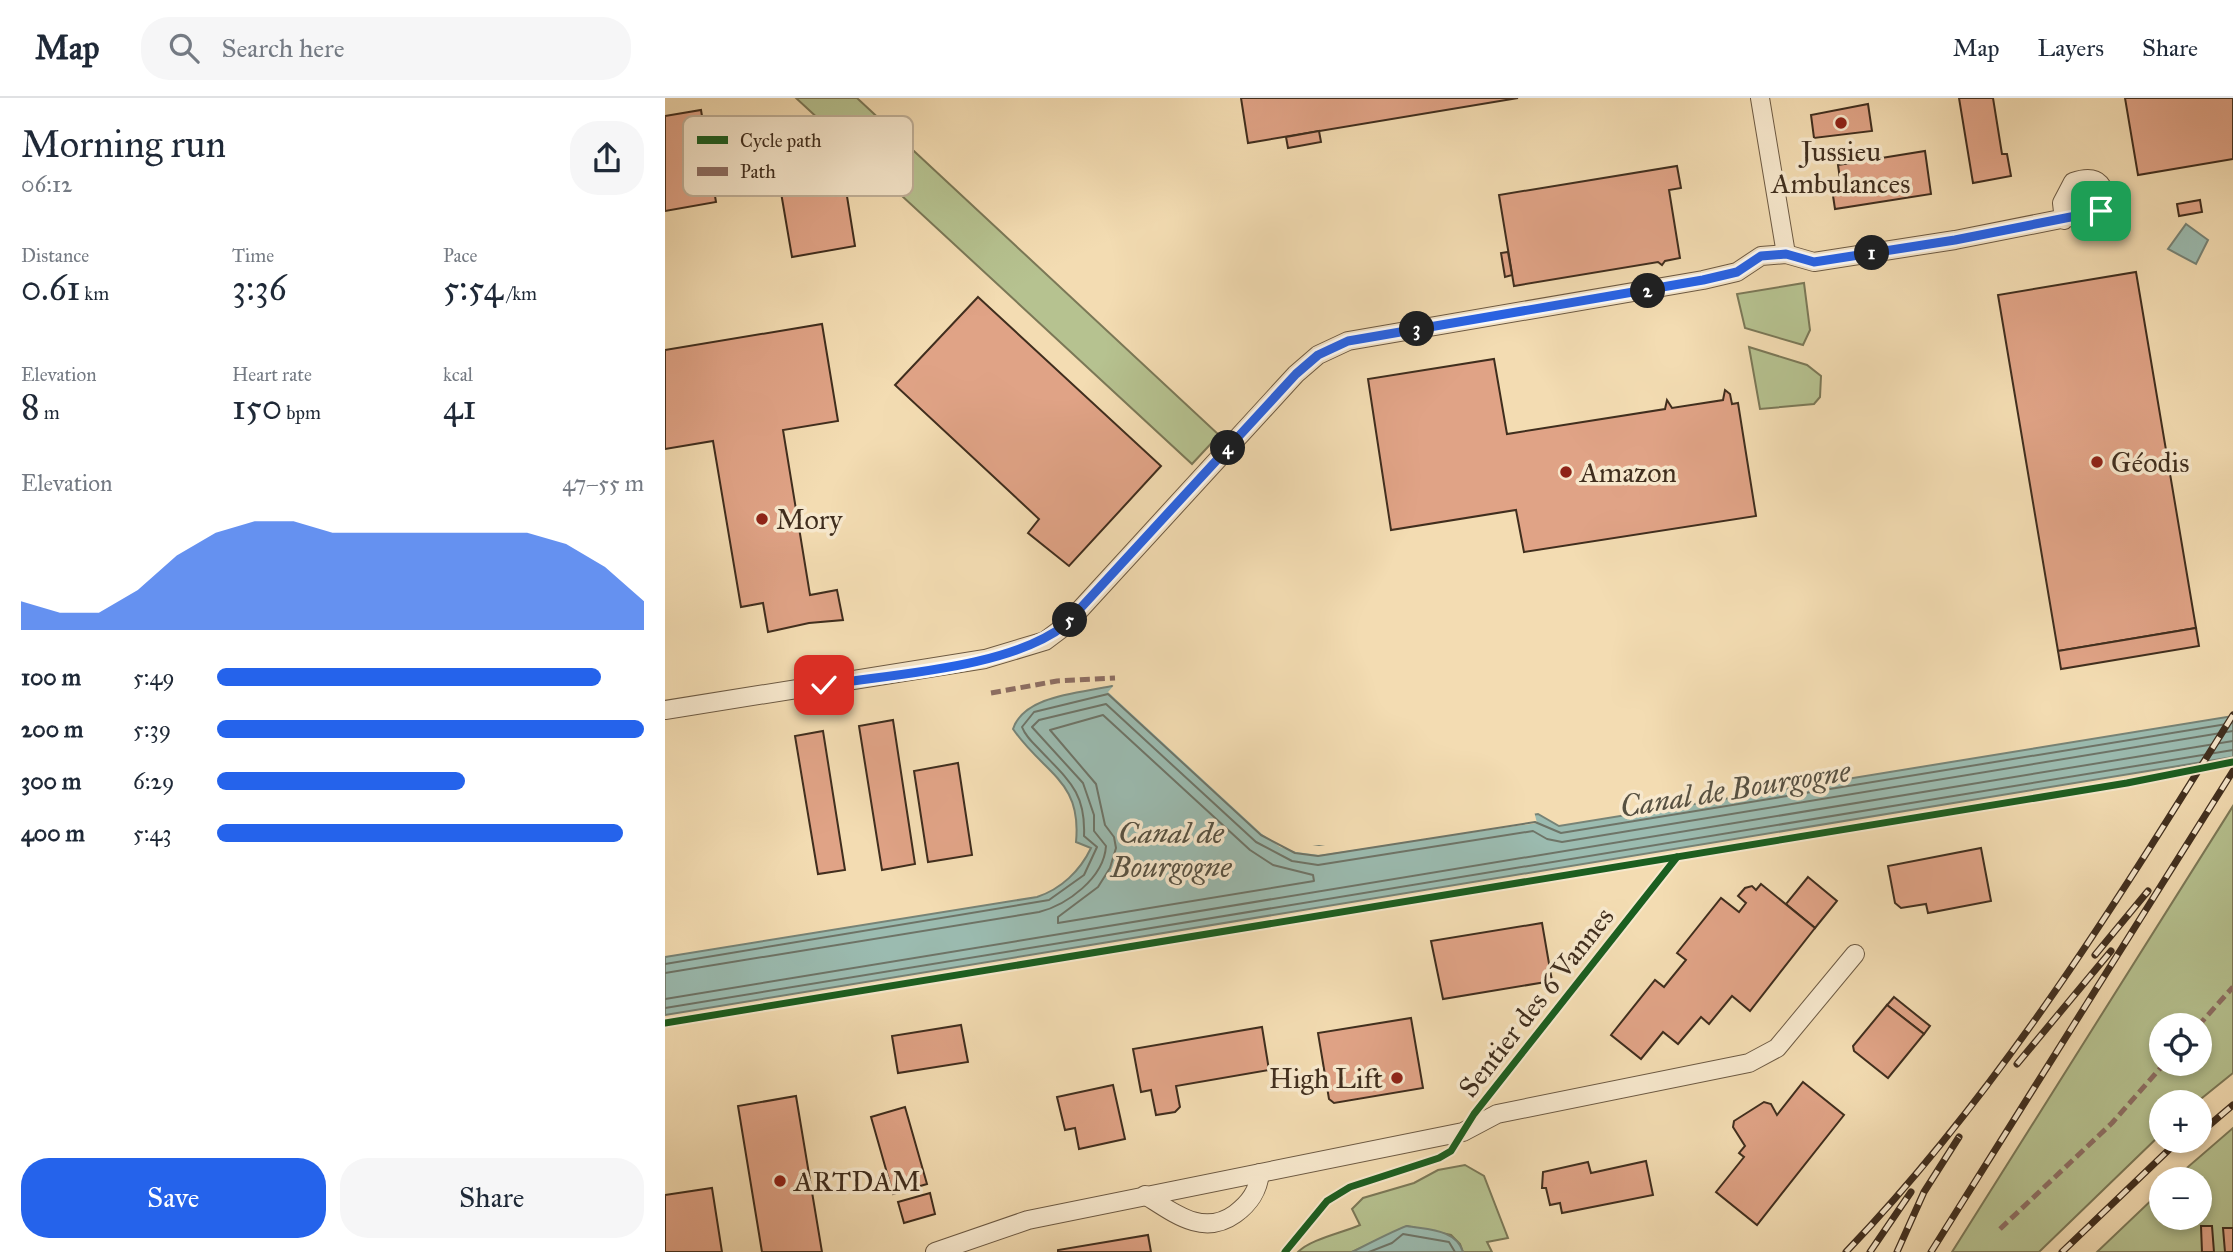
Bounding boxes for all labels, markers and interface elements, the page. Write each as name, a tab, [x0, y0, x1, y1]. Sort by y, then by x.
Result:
search box	[141, 17, 631, 80]
text: Map	[35, 28, 99, 68]
icon: search	[165, 29, 203, 67]
text: Search here	[221, 32, 345, 64]
text: Map	[1953, 33, 2000, 63]
text: Layers	[2038, 33, 2104, 63]
text: Share	[2142, 33, 2198, 63]
marker: Jussieu Ambulances	[1833, 115, 1849, 131]
legend	[683, 116, 913, 196]
text: Morning run	[21, 121, 226, 167]
button: share	[570, 121, 644, 195]
text: Cycle path	[740, 129, 822, 152]
place label: Jussieu Ambulances	[1771, 134, 1910, 201]
text: Path	[740, 160, 776, 183]
text: 06:12	[21, 170, 72, 198]
pin	[2071, 181, 2131, 241]
icon: arrive	[2082, 192, 2120, 230]
pin: 1	[1855, 236, 1889, 270]
text: 1	[1868, 241, 1875, 264]
text: Distance	[21, 244, 89, 267]
text: Time	[232, 244, 274, 267]
text: Pace	[443, 244, 477, 267]
text: 0.61	[21, 267, 80, 310]
text: 3:36	[232, 267, 287, 310]
text: 5:54	[443, 267, 503, 310]
pin: 2	[1630, 274, 1665, 308]
text: 2	[1643, 279, 1652, 302]
text: km	[80, 282, 109, 305]
text: /km	[503, 282, 537, 305]
pin: 3	[1399, 312, 1435, 346]
text: 3	[1413, 317, 1420, 340]
text: Elevation	[21, 363, 96, 386]
text: Heart rate	[232, 363, 312, 386]
text: kcal	[443, 363, 473, 386]
text: 8	[21, 386, 40, 429]
text: 150	[232, 386, 282, 429]
text: 41	[443, 386, 476, 429]
text: m	[40, 401, 60, 424]
text: bpm	[282, 401, 321, 424]
pin: 4	[1211, 430, 1245, 466]
text: 4	[1222, 436, 1233, 459]
place label: Géodis	[2111, 445, 2189, 480]
marker: Géodis	[2089, 454, 2105, 470]
place label: Amazon	[1579, 455, 1677, 490]
marker: Amazon	[1558, 464, 1574, 480]
text: Elevation	[21, 469, 112, 497]
text: 47–55 m	[562, 469, 644, 497]
place label: Mory	[776, 502, 843, 537]
marker: Mory	[754, 511, 770, 527]
pin: 5	[1053, 602, 1087, 638]
text: 5	[1065, 608, 1074, 631]
pin	[794, 655, 854, 715]
text: 100 m	[21, 663, 81, 691]
text: 5:49	[133, 663, 175, 691]
icon: check	[805, 666, 843, 704]
text: 200 m	[21, 715, 83, 743]
text: 5:39	[133, 715, 171, 743]
water label: Canal de Bourgogne	[1617, 753, 1854, 825]
text: 300 m	[21, 767, 81, 795]
text: 6:29	[133, 767, 174, 795]
water label: Canal de Bourgogne	[1109, 815, 1232, 885]
text: 400 m	[21, 819, 85, 847]
text: 5:43	[133, 819, 172, 847]
street label: Sentier des 6 Vannes	[1451, 900, 1621, 1104]
map controls	[2149, 1013, 2212, 1230]
button: locate	[2149, 1013, 2212, 1076]
place label: High Lift	[1269, 1061, 1383, 1096]
marker: High Lift	[1389, 1070, 1405, 1086]
button: +	[2149, 1090, 2212, 1153]
button: Save	[21, 1158, 326, 1238]
button: Share	[340, 1158, 644, 1238]
place label: ARTDAM	[793, 1164, 921, 1199]
button: −	[2149, 1167, 2212, 1230]
marker: ARTDAM	[772, 1173, 788, 1189]

